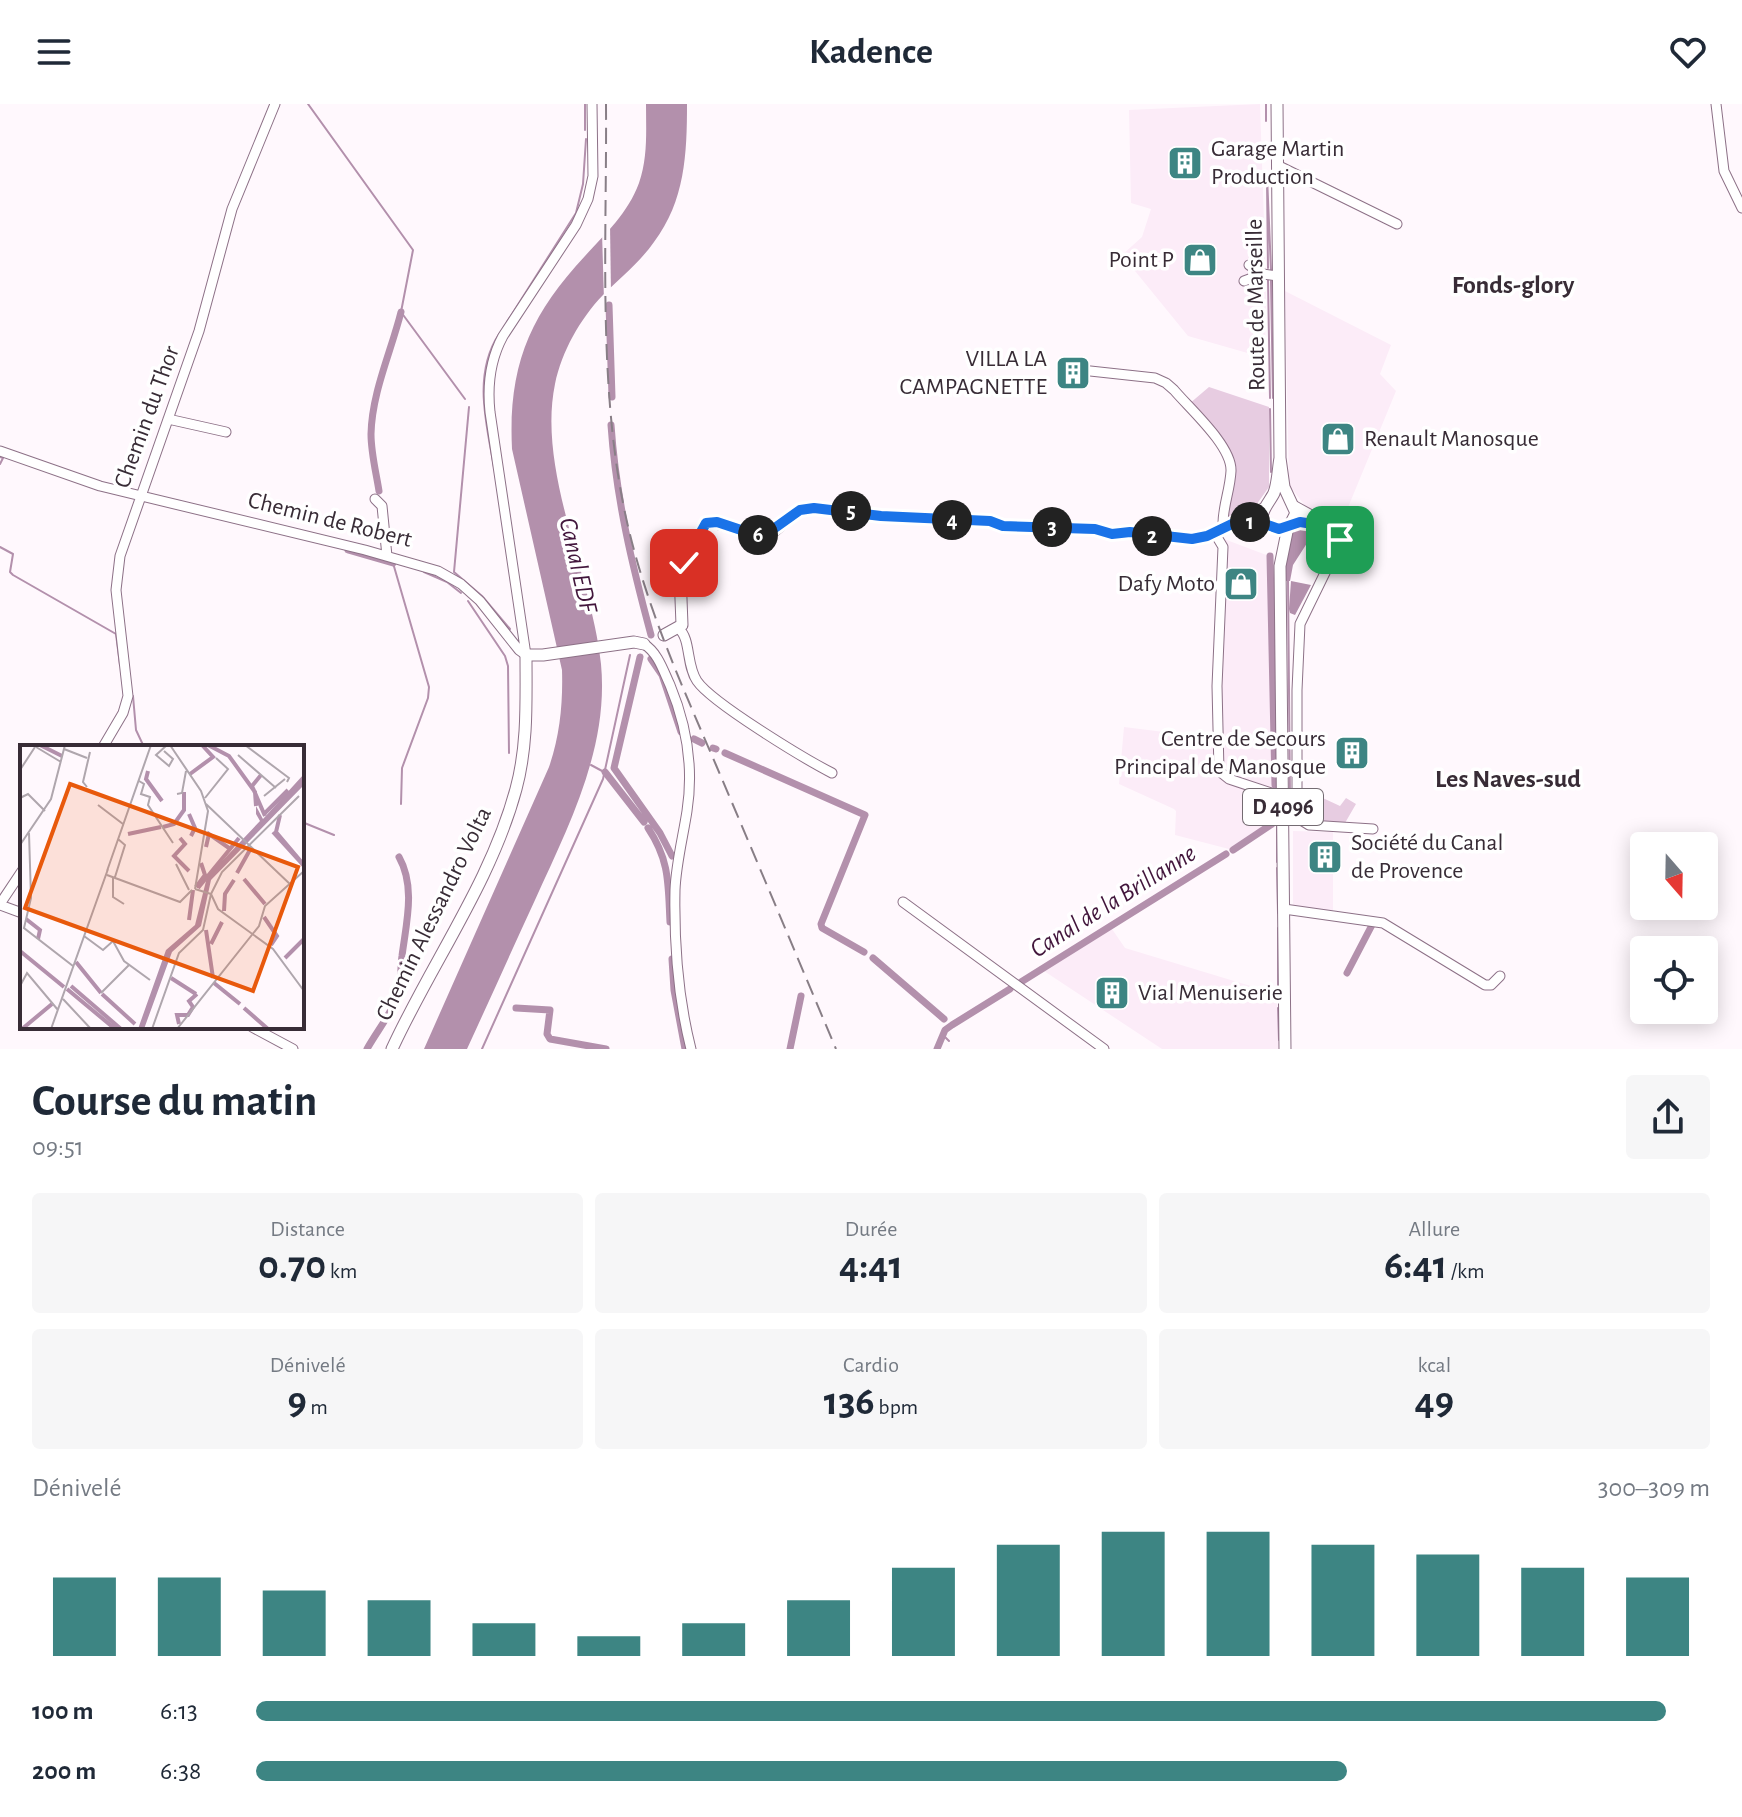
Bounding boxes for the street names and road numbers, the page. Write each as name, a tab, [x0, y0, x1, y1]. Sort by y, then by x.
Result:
street label: Route de Marseille	[1242, 219, 1270, 391]
street label: Chemin du Thor	[110, 343, 184, 491]
street label: Chemin de Robert	[246, 488, 415, 552]
road number: D 4096	[1243, 789, 1323, 825]
street label: Chemin Alessandro Volta	[372, 804, 496, 1024]

